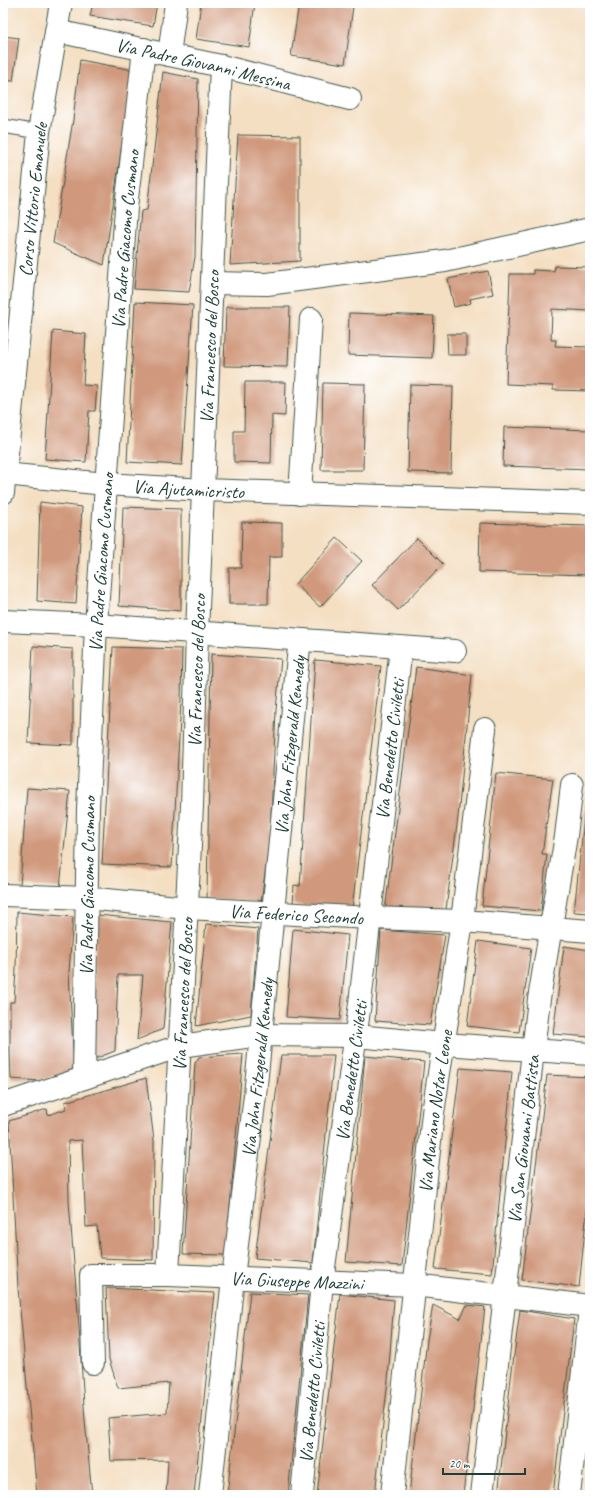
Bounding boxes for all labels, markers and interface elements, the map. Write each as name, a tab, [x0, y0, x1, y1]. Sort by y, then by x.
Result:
street label: Via Padre Giovanni Messina	[114, 33, 294, 97]
street label: Corso Vittorio Emanuele	[14, 119, 54, 278]
street label: Via Padre Giacomo Cusmano	[106, 146, 146, 330]
street label: Via Francesco del Bosco	[195, 268, 225, 424]
street label: Via Padre Giacomo Cusmano	[84, 470, 120, 652]
street label: Via Ajutamicristo	[132, 475, 246, 504]
street label: Via Francesco del Bosco	[183, 591, 212, 748]
street label: Via John Fitzgerald Kennedy	[270, 653, 311, 836]
street label: Via Benedetto Civiletti	[370, 675, 411, 821]
street label: Via Padre Giacomo Cusmano	[75, 794, 102, 976]
street label: Via Federico Secondo	[229, 899, 365, 931]
street label: Via Francesco del Bosco	[167, 915, 199, 1072]
street label: Via John Fitzgerald Kennedy	[237, 976, 280, 1158]
street label: Via Benedetto Civiletti	[330, 997, 373, 1143]
street label: Via Mariano Notar Leone	[414, 1027, 459, 1194]
street label: Via San Giovanni Battista	[502, 1052, 546, 1225]
street label: Via Giuseppe Mazzini	[230, 1267, 366, 1296]
street label: Via Benedetto Civiletti	[294, 1319, 331, 1464]
scale bar	[443, 1450, 525, 1476]
text: 20 m	[449, 1456, 471, 1472]

